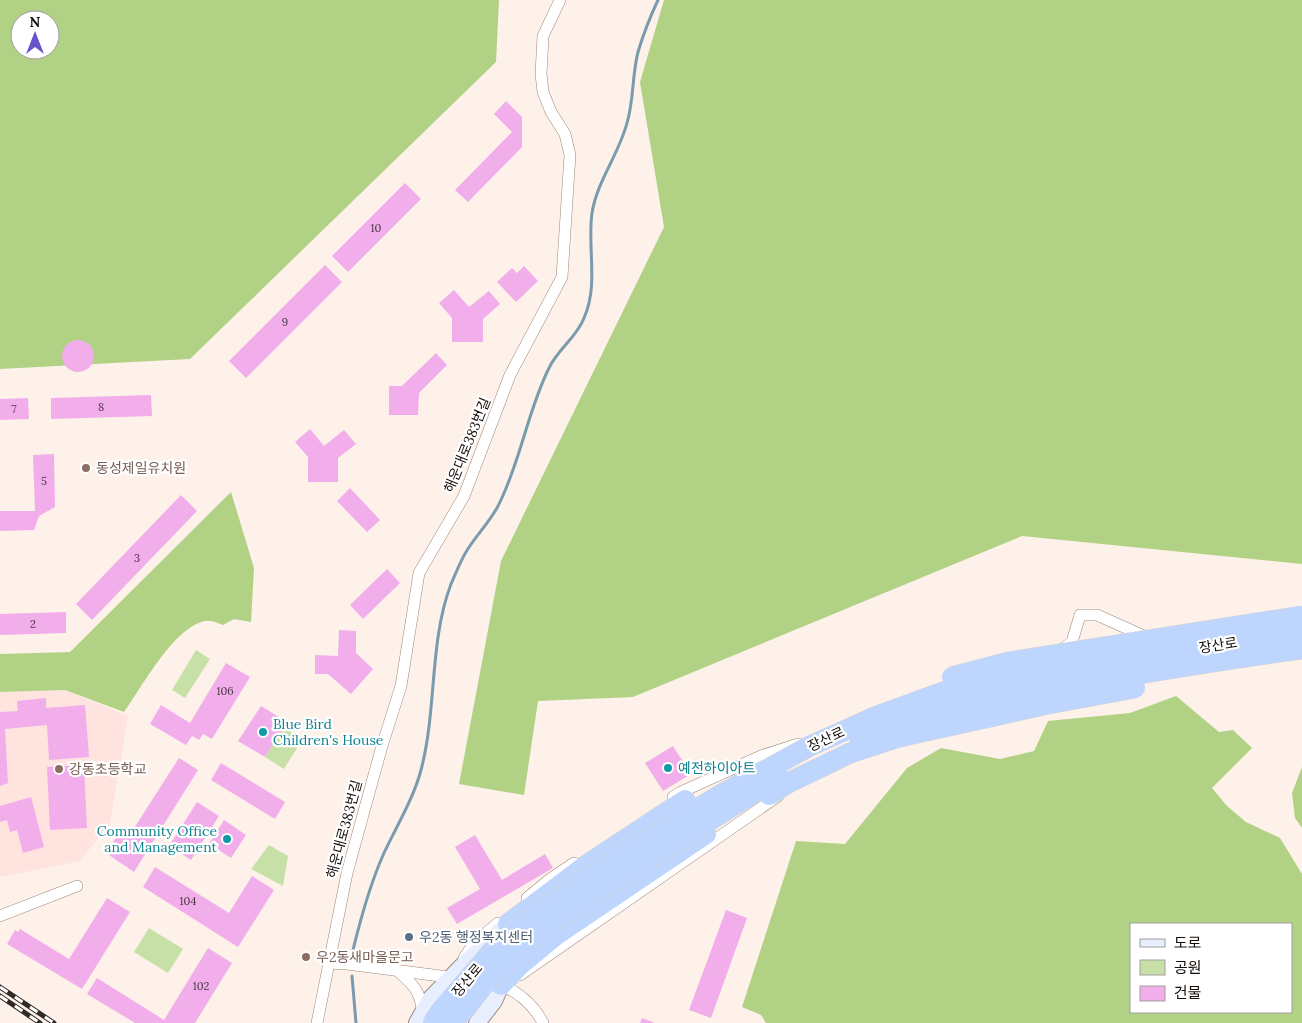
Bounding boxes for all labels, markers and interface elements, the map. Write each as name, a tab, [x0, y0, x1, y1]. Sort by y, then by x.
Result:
north arrow	[10, 10, 60, 60]
text: N	[30, 13, 41, 31]
house number: 10	[371, 221, 382, 235]
house number: 9	[282, 315, 288, 329]
street label: 해운대로383번길	[440, 395, 494, 495]
house number: 8	[98, 400, 104, 414]
house number: 7	[11, 402, 17, 416]
place label: 동성제일유치원	[96, 459, 186, 477]
marker: 동성제일유치원	[80, 462, 92, 474]
house number: 5	[41, 474, 47, 488]
house number: 3	[134, 551, 140, 565]
house number: 2	[30, 617, 36, 631]
street label: 장산로	[1198, 633, 1239, 657]
house number: 106	[216, 684, 234, 698]
place label: Blue Bird Children's House	[273, 715, 384, 749]
street label: 장산로	[805, 723, 847, 755]
marker: Blue Bird Children's House	[257, 726, 269, 738]
place label: 예전하이아트	[678, 759, 755, 777]
place label: 강동초등학교	[69, 760, 146, 778]
marker: 예전하이아트	[662, 762, 674, 774]
marker: 강동초등학교	[53, 763, 65, 775]
street label: 해운대로383번길	[322, 778, 366, 880]
place label: Community Office and Management	[97, 822, 218, 856]
marker: Community Office and Management	[221, 833, 233, 845]
house number: 104	[180, 894, 196, 908]
legend	[1130, 923, 1292, 1013]
place label: 우2동 행정복지센터	[419, 928, 533, 946]
marker: 우2동 행정복지센터	[403, 931, 415, 943]
text: 도로	[1174, 933, 1202, 952]
place label: 우2동새마을문고	[316, 948, 414, 966]
marker: 우2동새마을문고	[300, 951, 312, 963]
text: 공원	[1174, 958, 1202, 977]
street label: 장산로	[448, 959, 486, 1001]
house number: 102	[193, 979, 209, 993]
text: 건물	[1174, 983, 1202, 1002]

